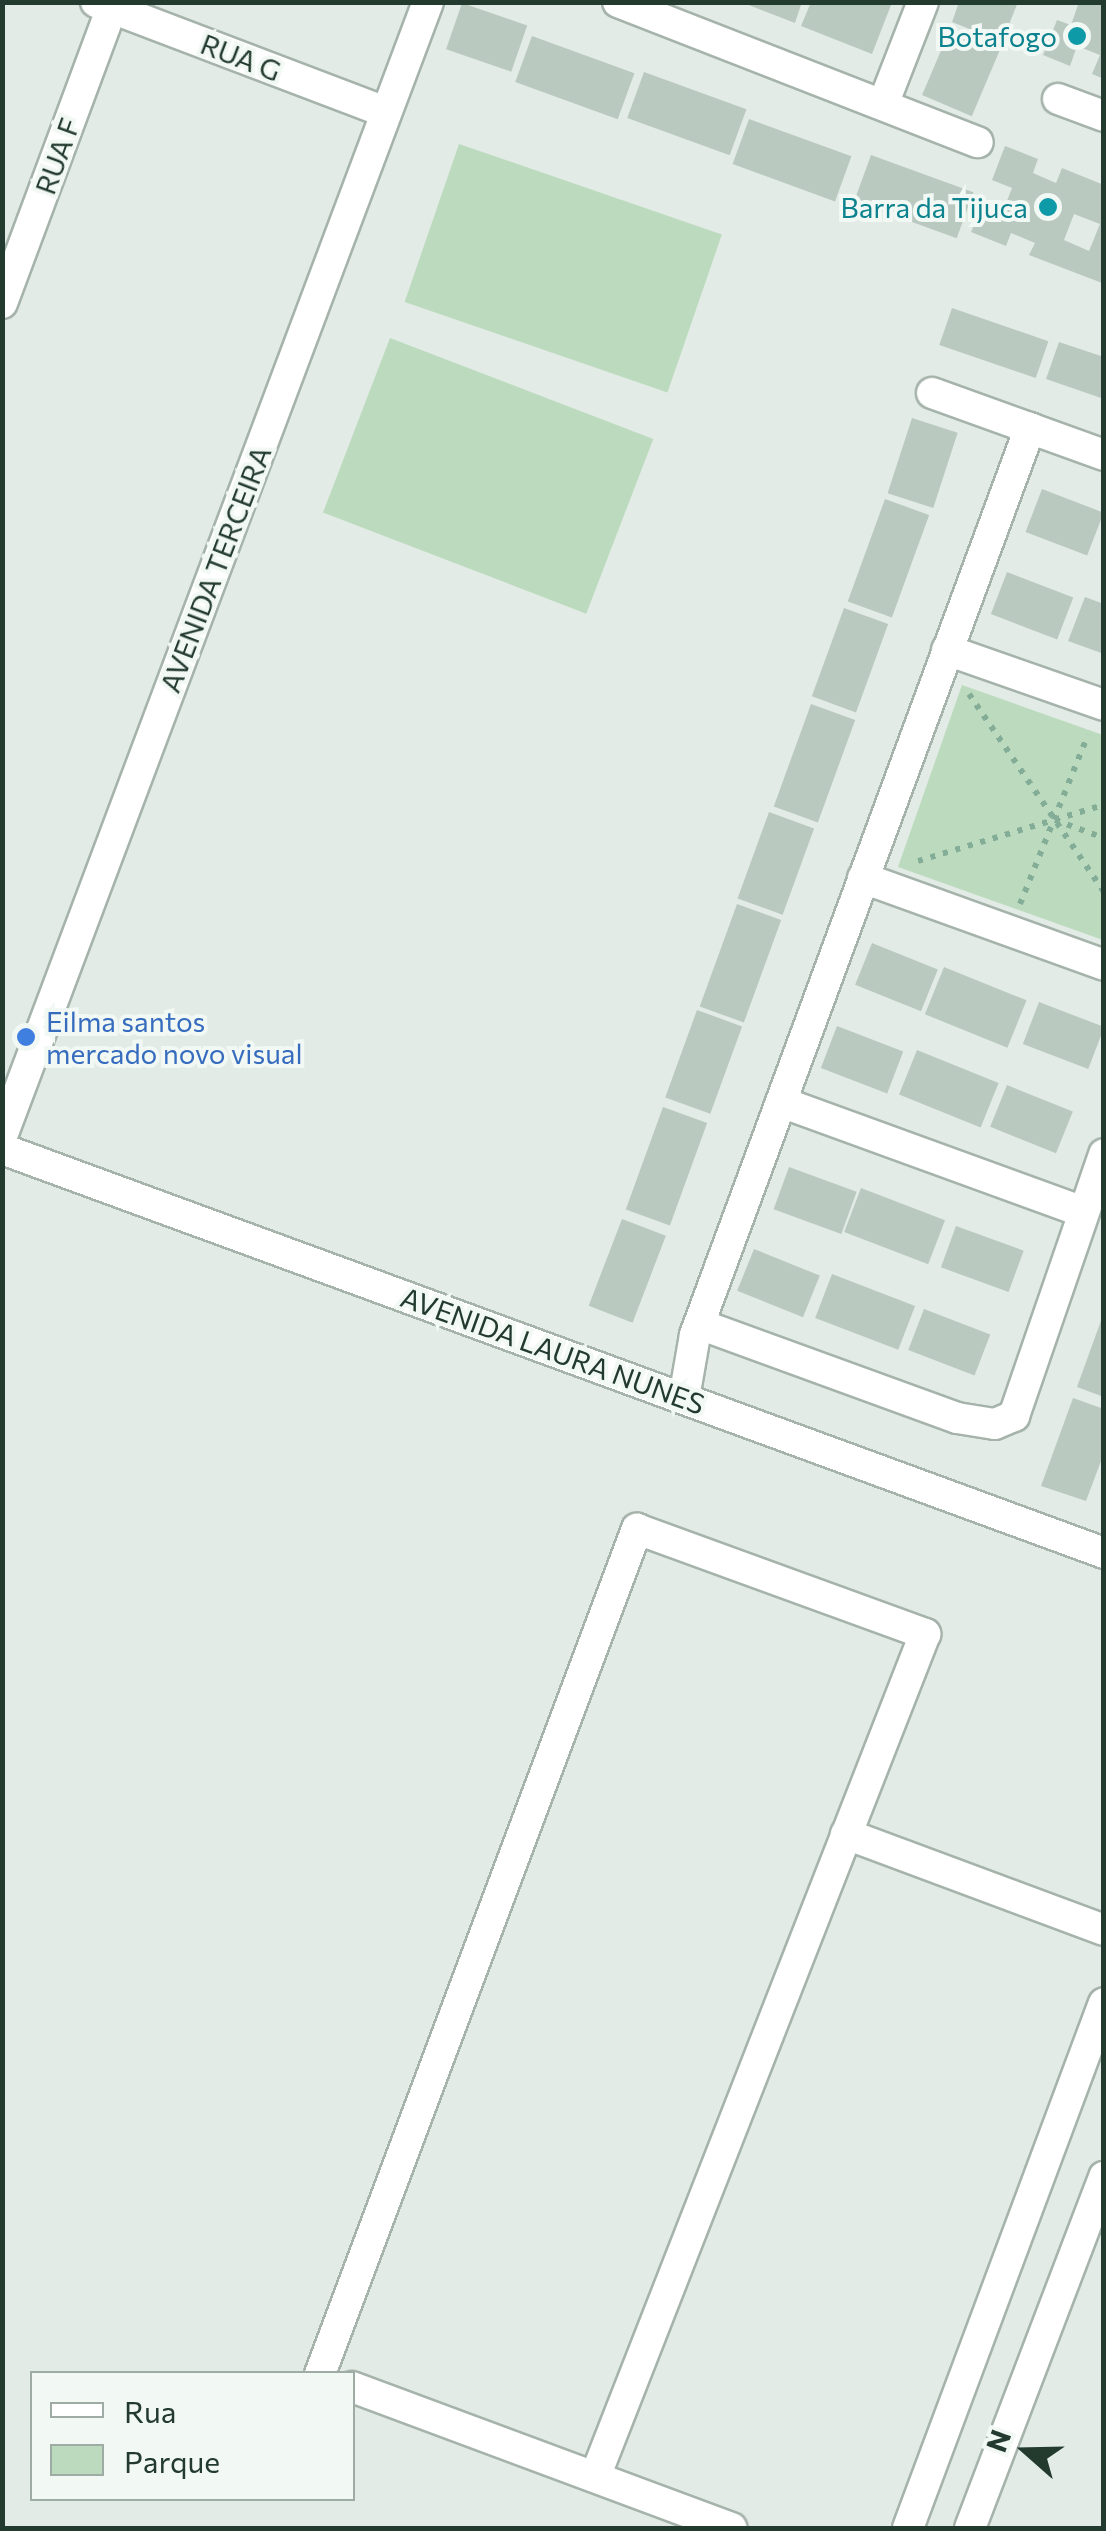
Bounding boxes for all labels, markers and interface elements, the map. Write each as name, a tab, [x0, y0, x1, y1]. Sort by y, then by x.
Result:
place label: Botafogo	[938, 19, 1057, 53]
marker: Botafogo	[1066, 25, 1088, 47]
street label: RUA G	[196, 26, 286, 88]
street label: RUA F	[28, 113, 86, 199]
place label: Barra da Tijuca	[841, 190, 1028, 224]
marker: Barra da Tijuca	[1037, 196, 1059, 218]
street label: AVENIDA TERCEIRA	[153, 441, 277, 697]
place label: Eilma santos mercado novo visual	[46, 1004, 303, 1070]
marker: Eilma santos mercado novo visual	[15, 1026, 37, 1048]
street label: AVENIDA LAURA NUNES	[397, 1279, 709, 1421]
legend	[30, 2371, 355, 2501]
text: Rua	[124, 2392, 176, 2429]
north arrow	[976, 2401, 1076, 2501]
text: N	[978, 2425, 1017, 2456]
text: Parque	[124, 2442, 220, 2479]

